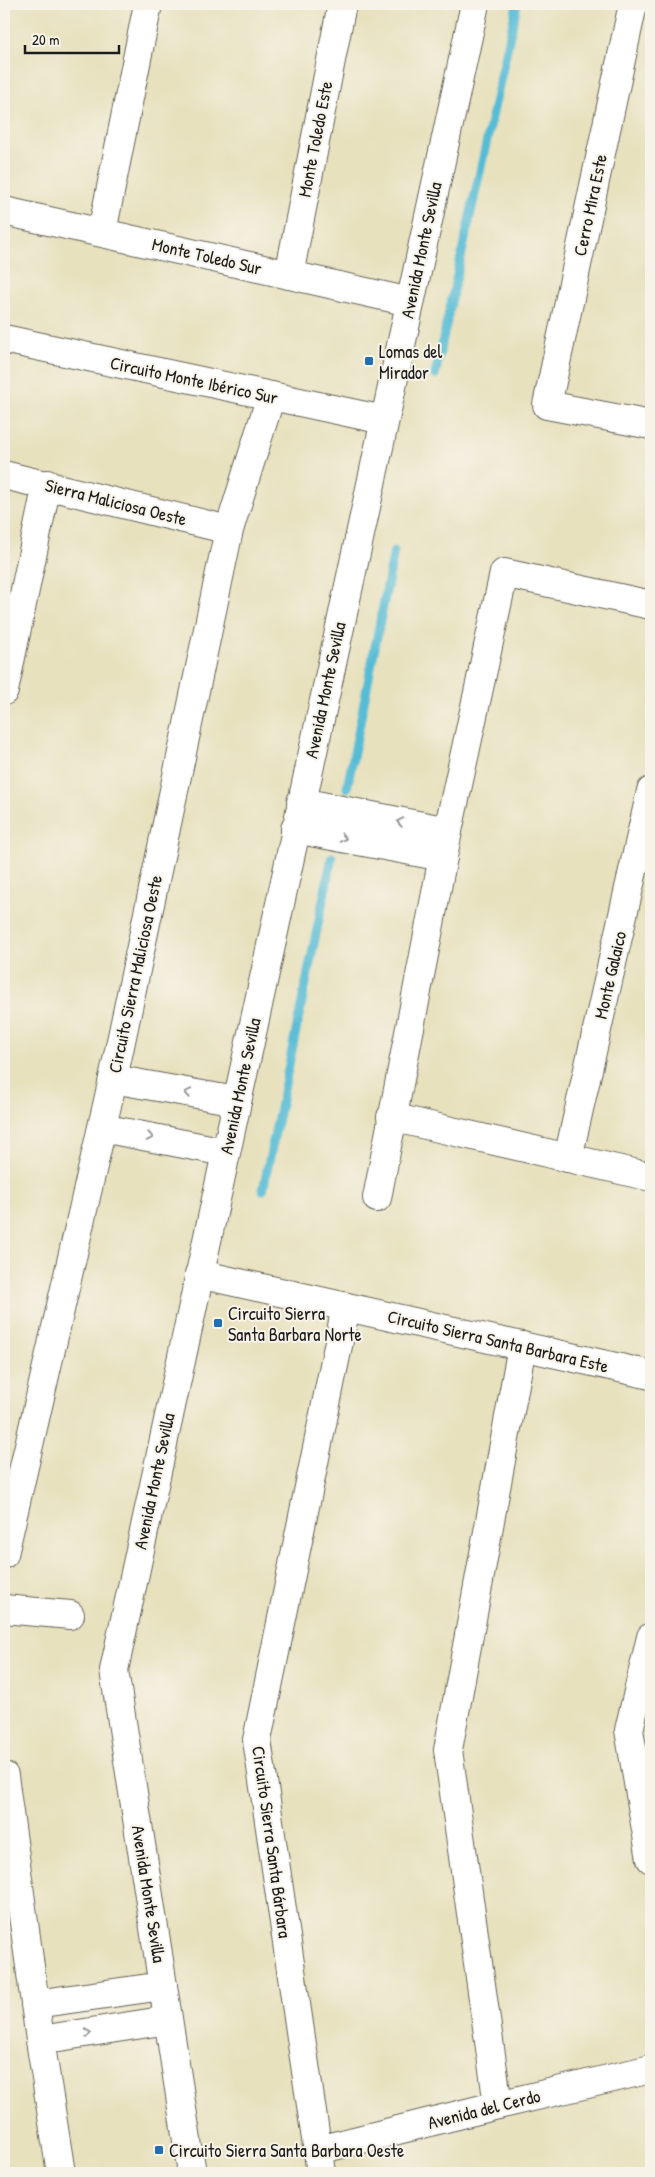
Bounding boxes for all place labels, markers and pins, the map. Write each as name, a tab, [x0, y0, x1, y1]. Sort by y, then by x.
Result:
place label: Lomas del Mirador	[379, 339, 442, 385]
marker: Lomas del Mirador	[363, 355, 375, 367]
place label: Circuito Sierra Santa Barbara Norte	[228, 1301, 362, 1347]
marker: Circuito Sierra Santa Barbara Norte	[212, 1317, 224, 1329]
place label: Circuito Sierra Santa Barbara Oeste	[169, 2138, 404, 2163]
marker: Circuito Sierra Santa Barbara Oeste	[153, 2144, 165, 2156]

